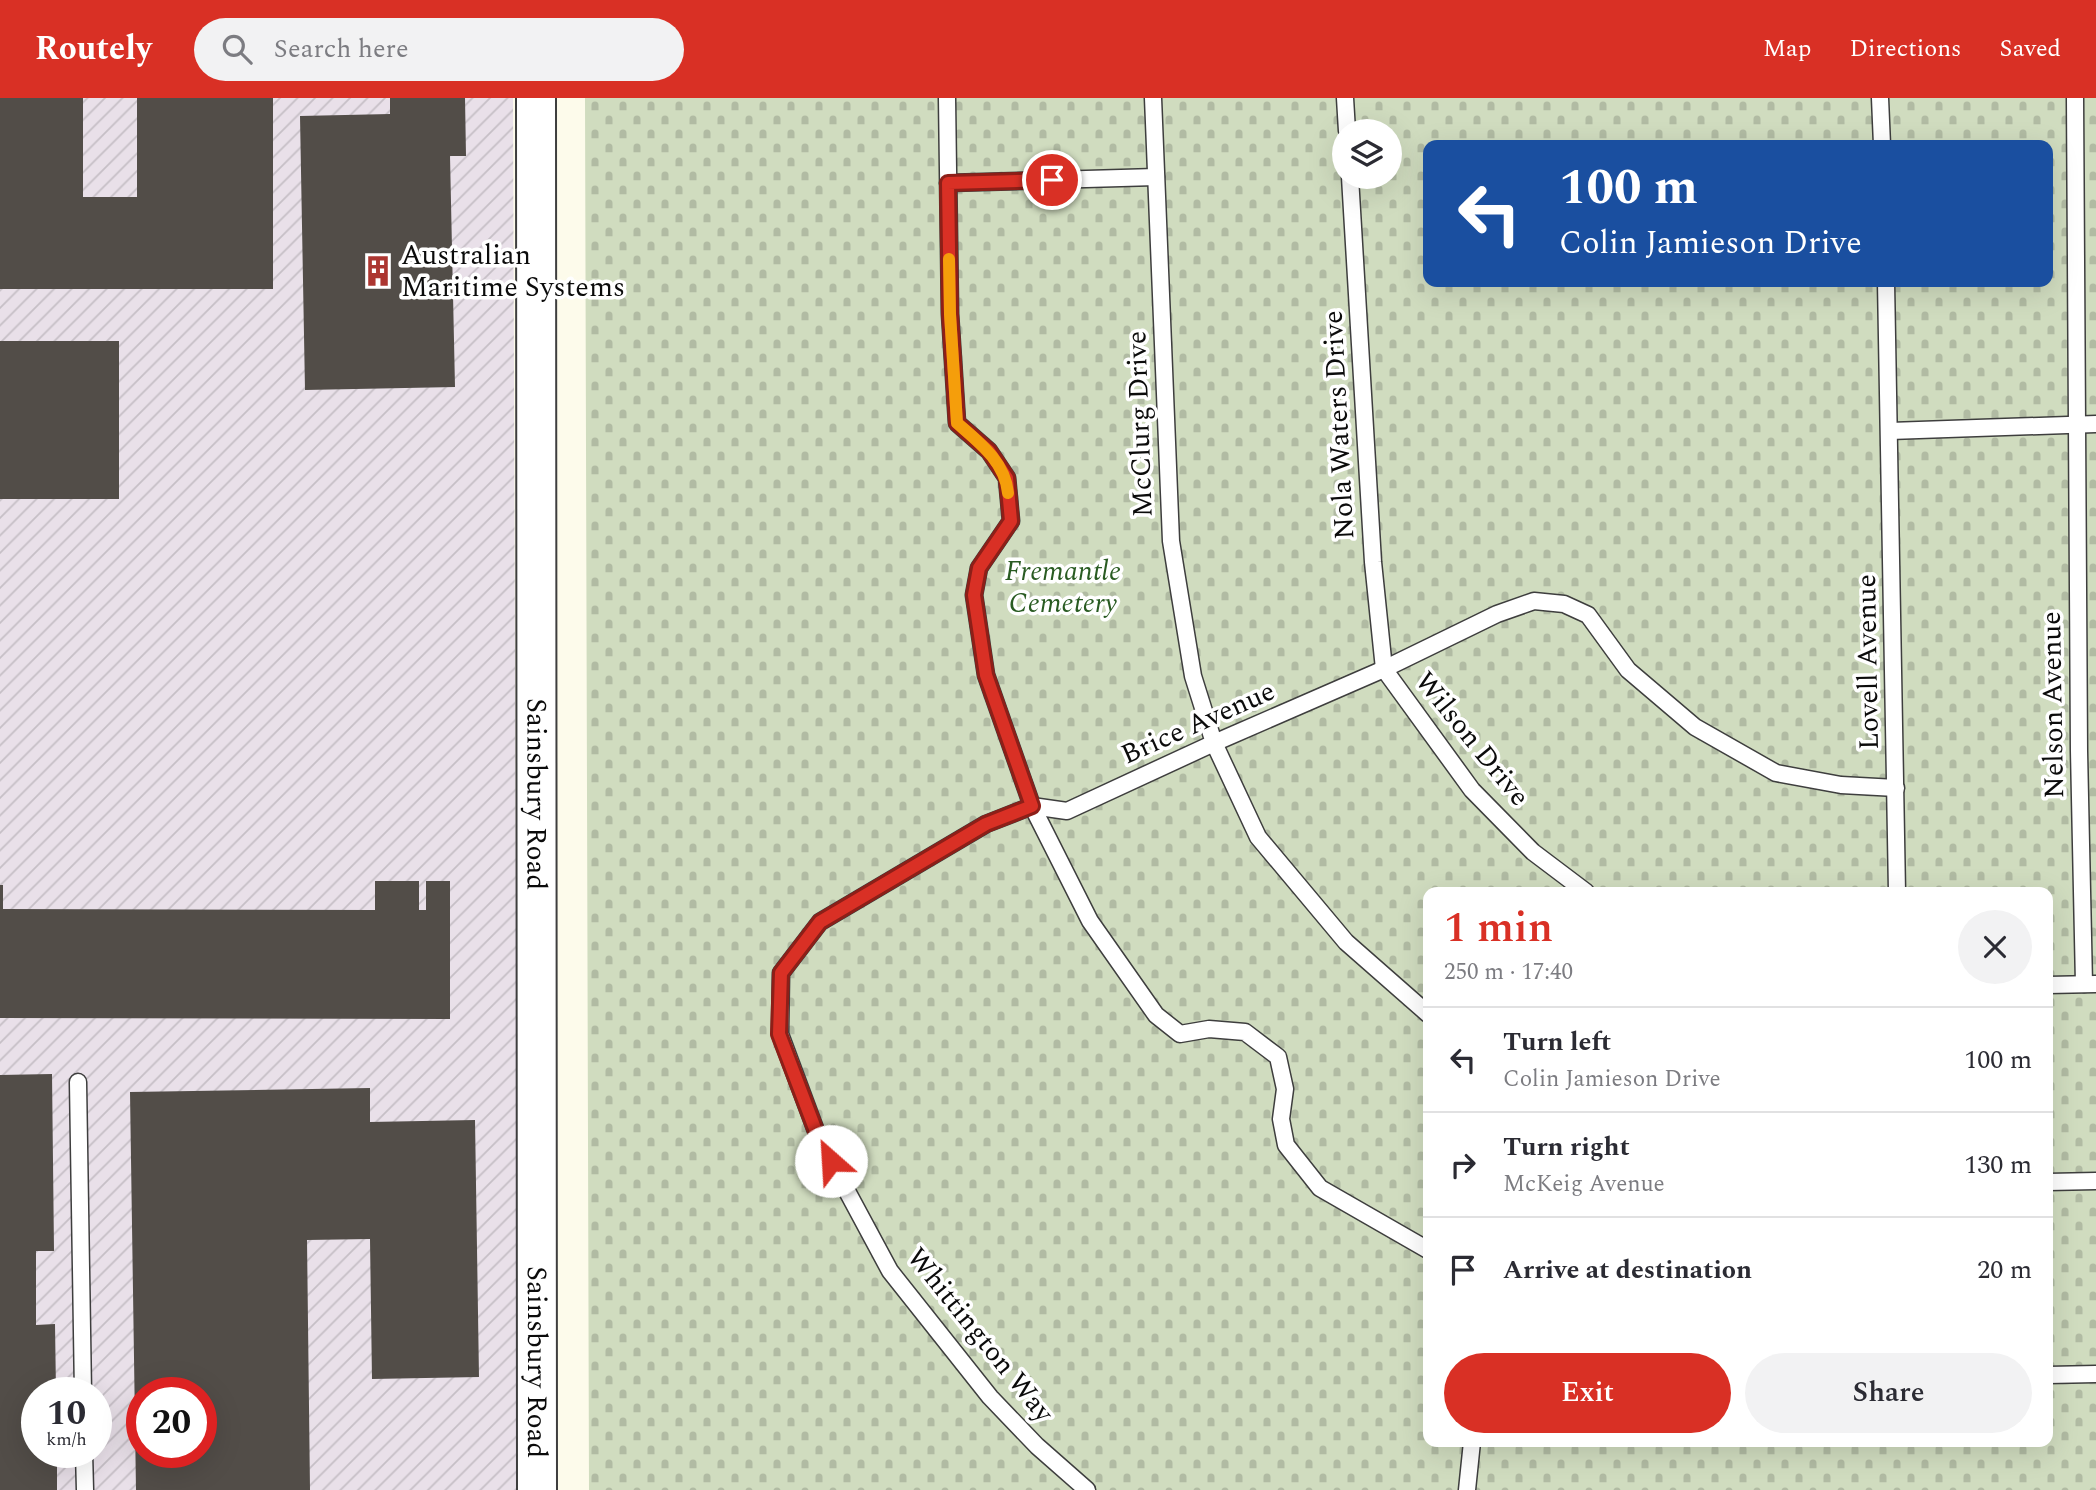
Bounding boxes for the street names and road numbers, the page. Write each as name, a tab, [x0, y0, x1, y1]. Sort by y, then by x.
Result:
street label: Nola Waters Drive	[1312, 309, 1366, 541]
street label: McClurg Drive	[1115, 330, 1165, 518]
street label: Lovell Avenue	[1845, 574, 1891, 750]
street label: Nelson Avenue	[2030, 611, 2076, 799]
street label: Wilson Drive	[1404, 662, 1540, 816]
street label: Brice Avenue	[1114, 670, 1282, 776]
street label: Sainsbury Road	[515, 698, 558, 890]
street label: Whittington Way	[896, 1238, 1065, 1433]
street label: Sainsbury Road	[515, 1266, 558, 1458]

